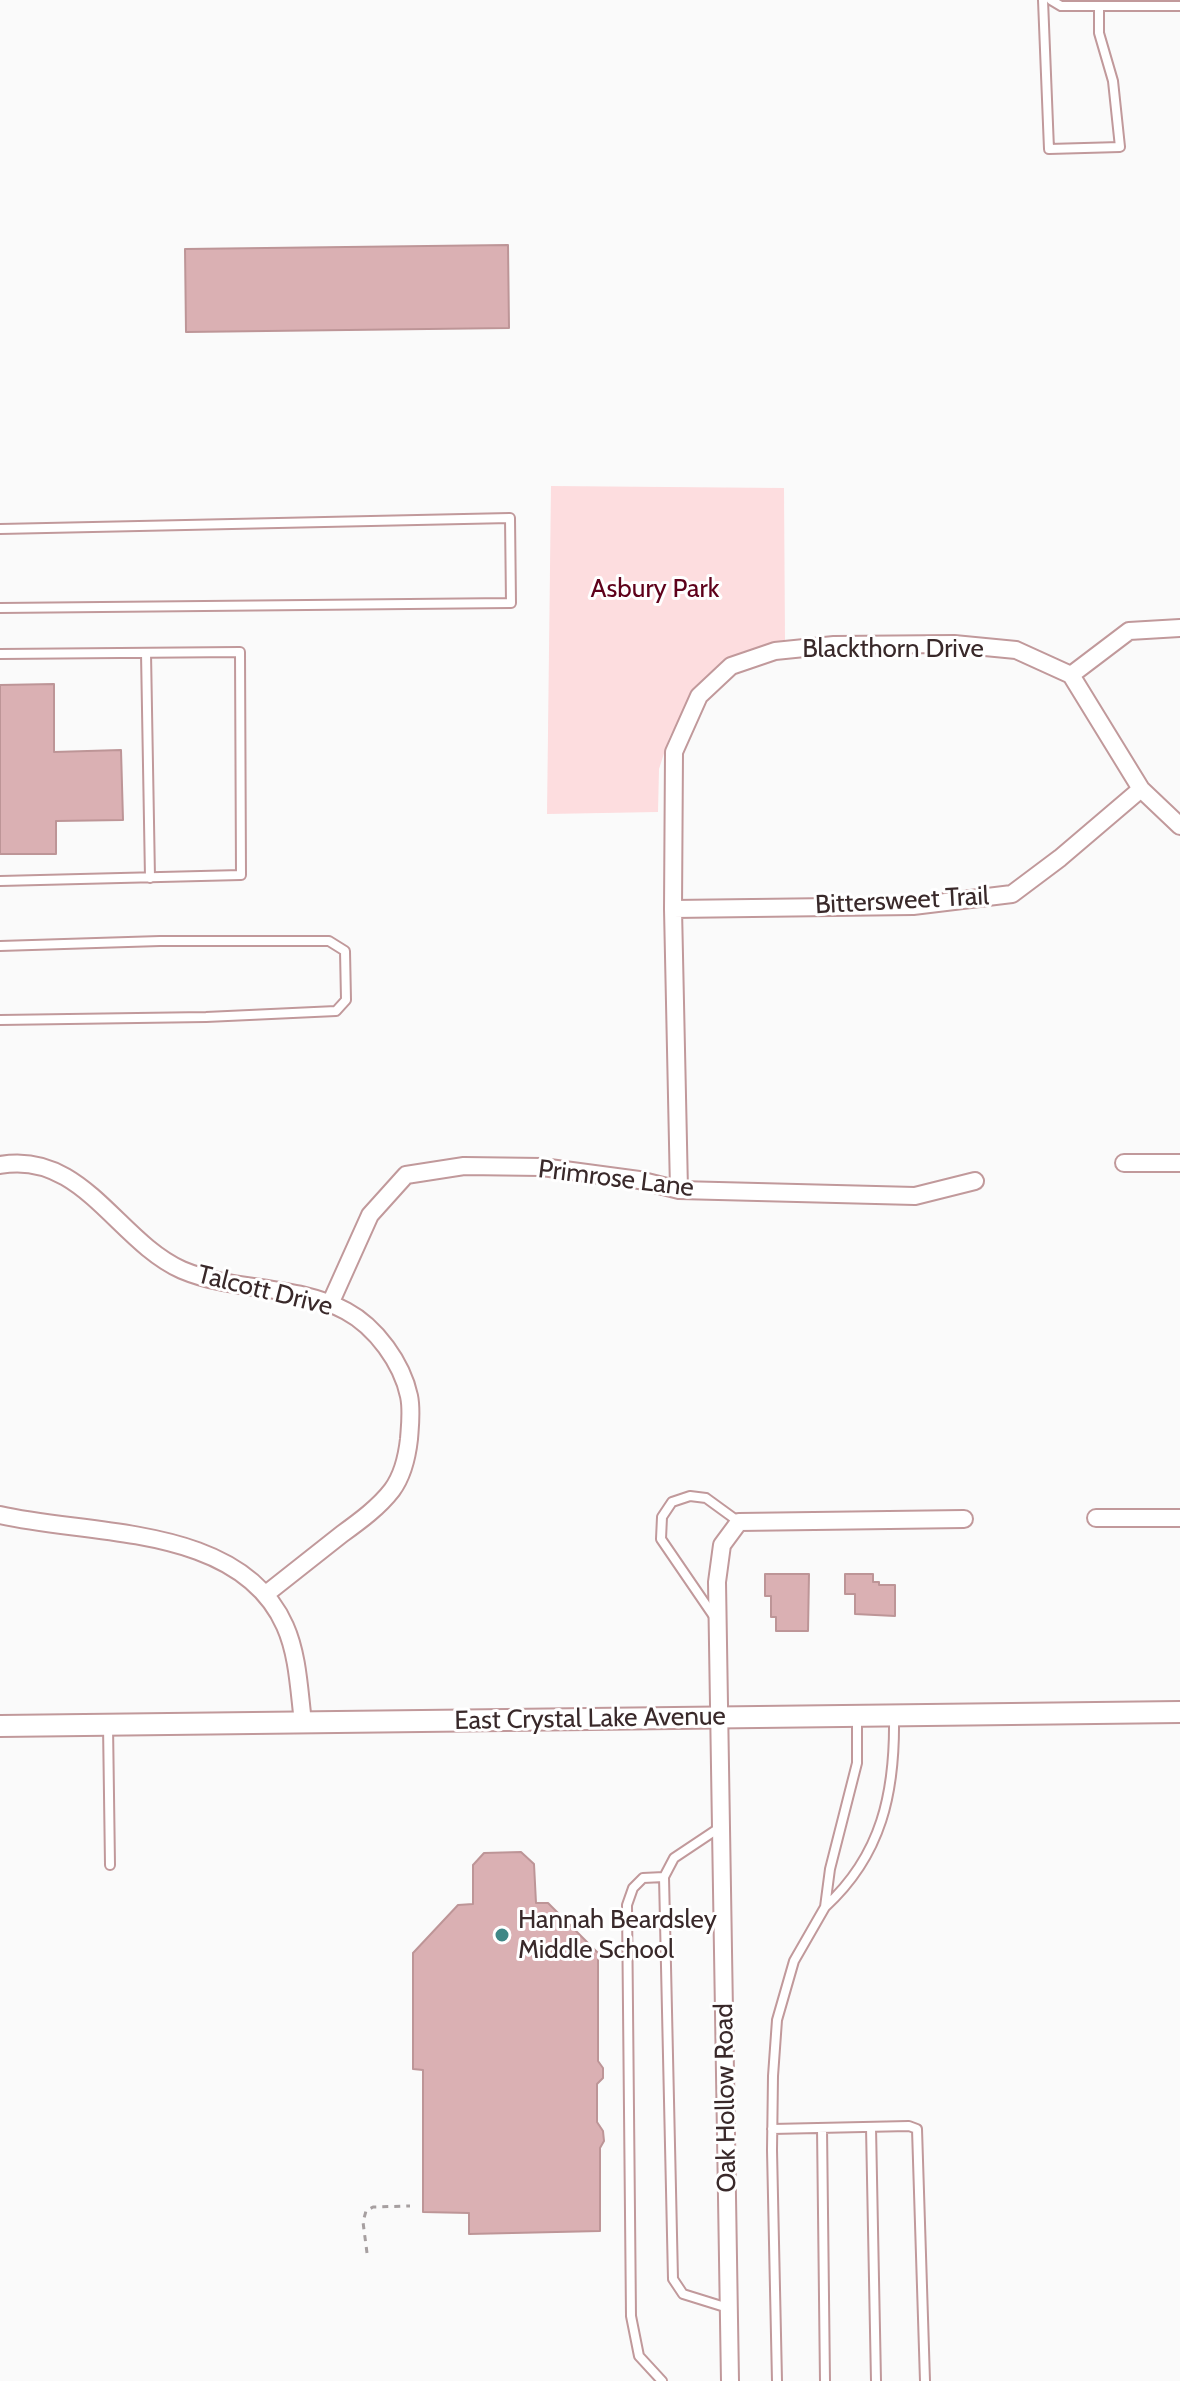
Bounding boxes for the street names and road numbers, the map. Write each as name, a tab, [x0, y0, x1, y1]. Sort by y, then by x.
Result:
street label: Blackthorn Drive	[802, 633, 984, 665]
street label: Bittersweet Trail	[814, 881, 990, 921]
street label: Primrose Lane	[536, 1154, 696, 1204]
street label: Talcott Drive	[194, 1259, 336, 1323]
street label: East Crystal Lake Avenue	[454, 1701, 726, 1737]
street label: Oak Hollow Road	[709, 2003, 743, 2193]

